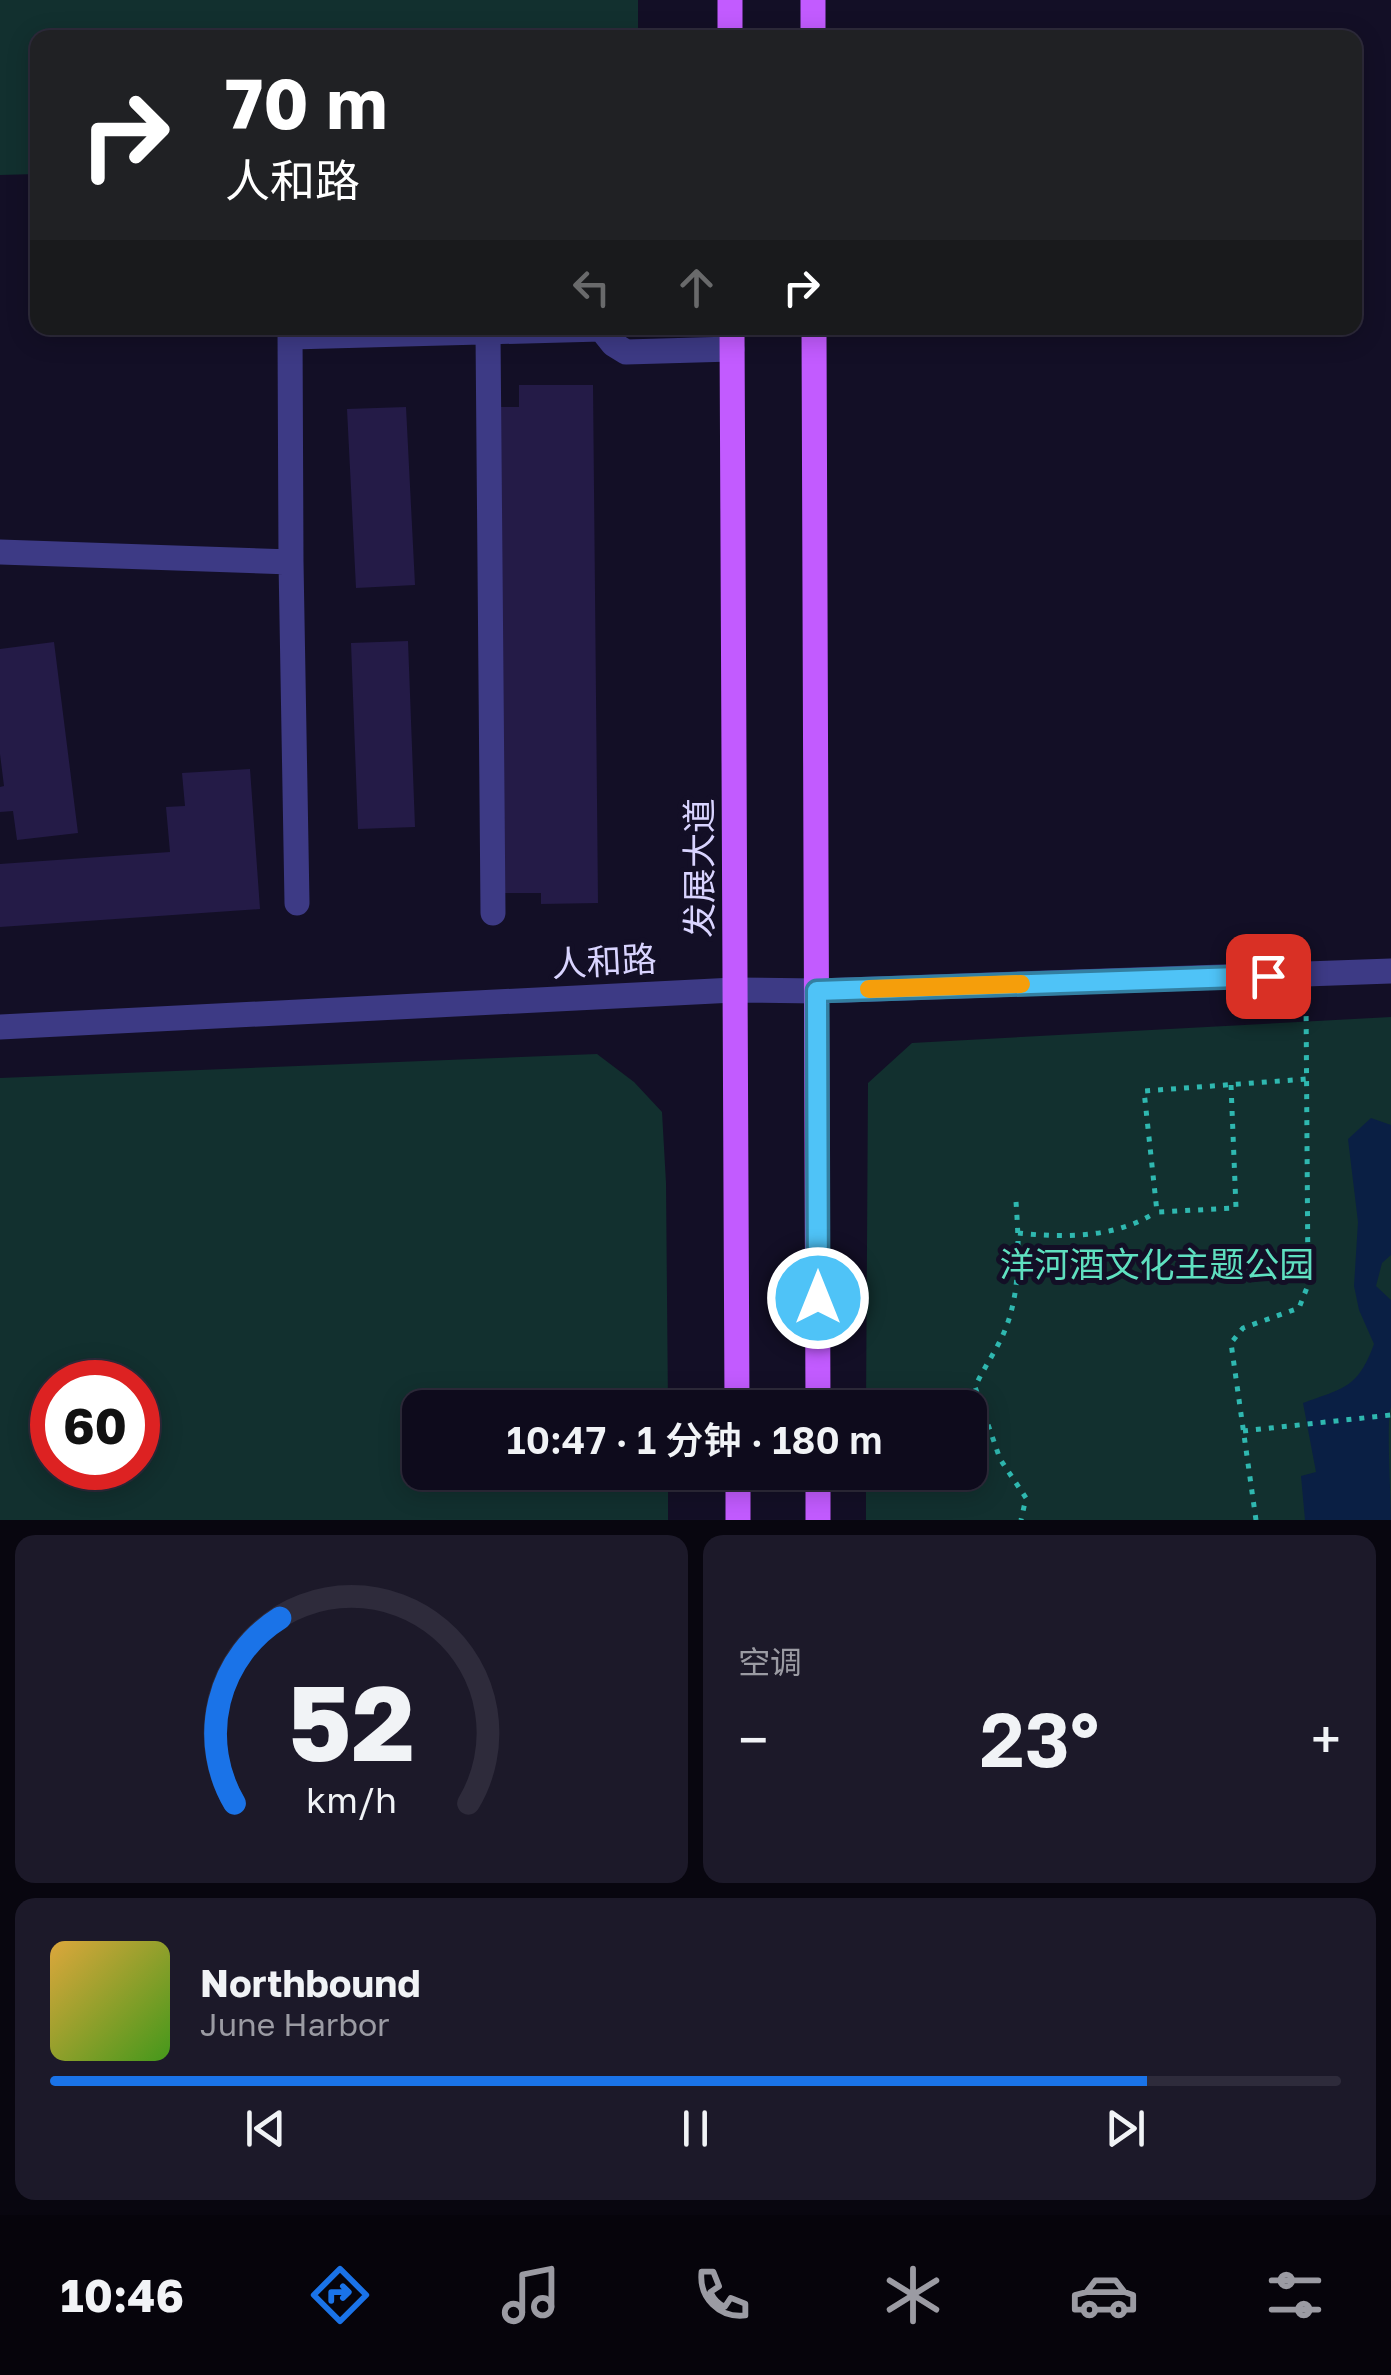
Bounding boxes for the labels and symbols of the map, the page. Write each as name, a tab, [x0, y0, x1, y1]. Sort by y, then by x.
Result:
street label: 发展大道	[678, 798, 720, 938]
pin	[1226, 934, 1311, 1019]
street label: 人和路	[550, 937, 658, 985]
park label: 洋河酒文化主题公园	[999, 1243, 1315, 1285]
position arrow	[766, 1246, 870, 1350]
speed limit sign: 60	[30, 1360, 160, 1490]

